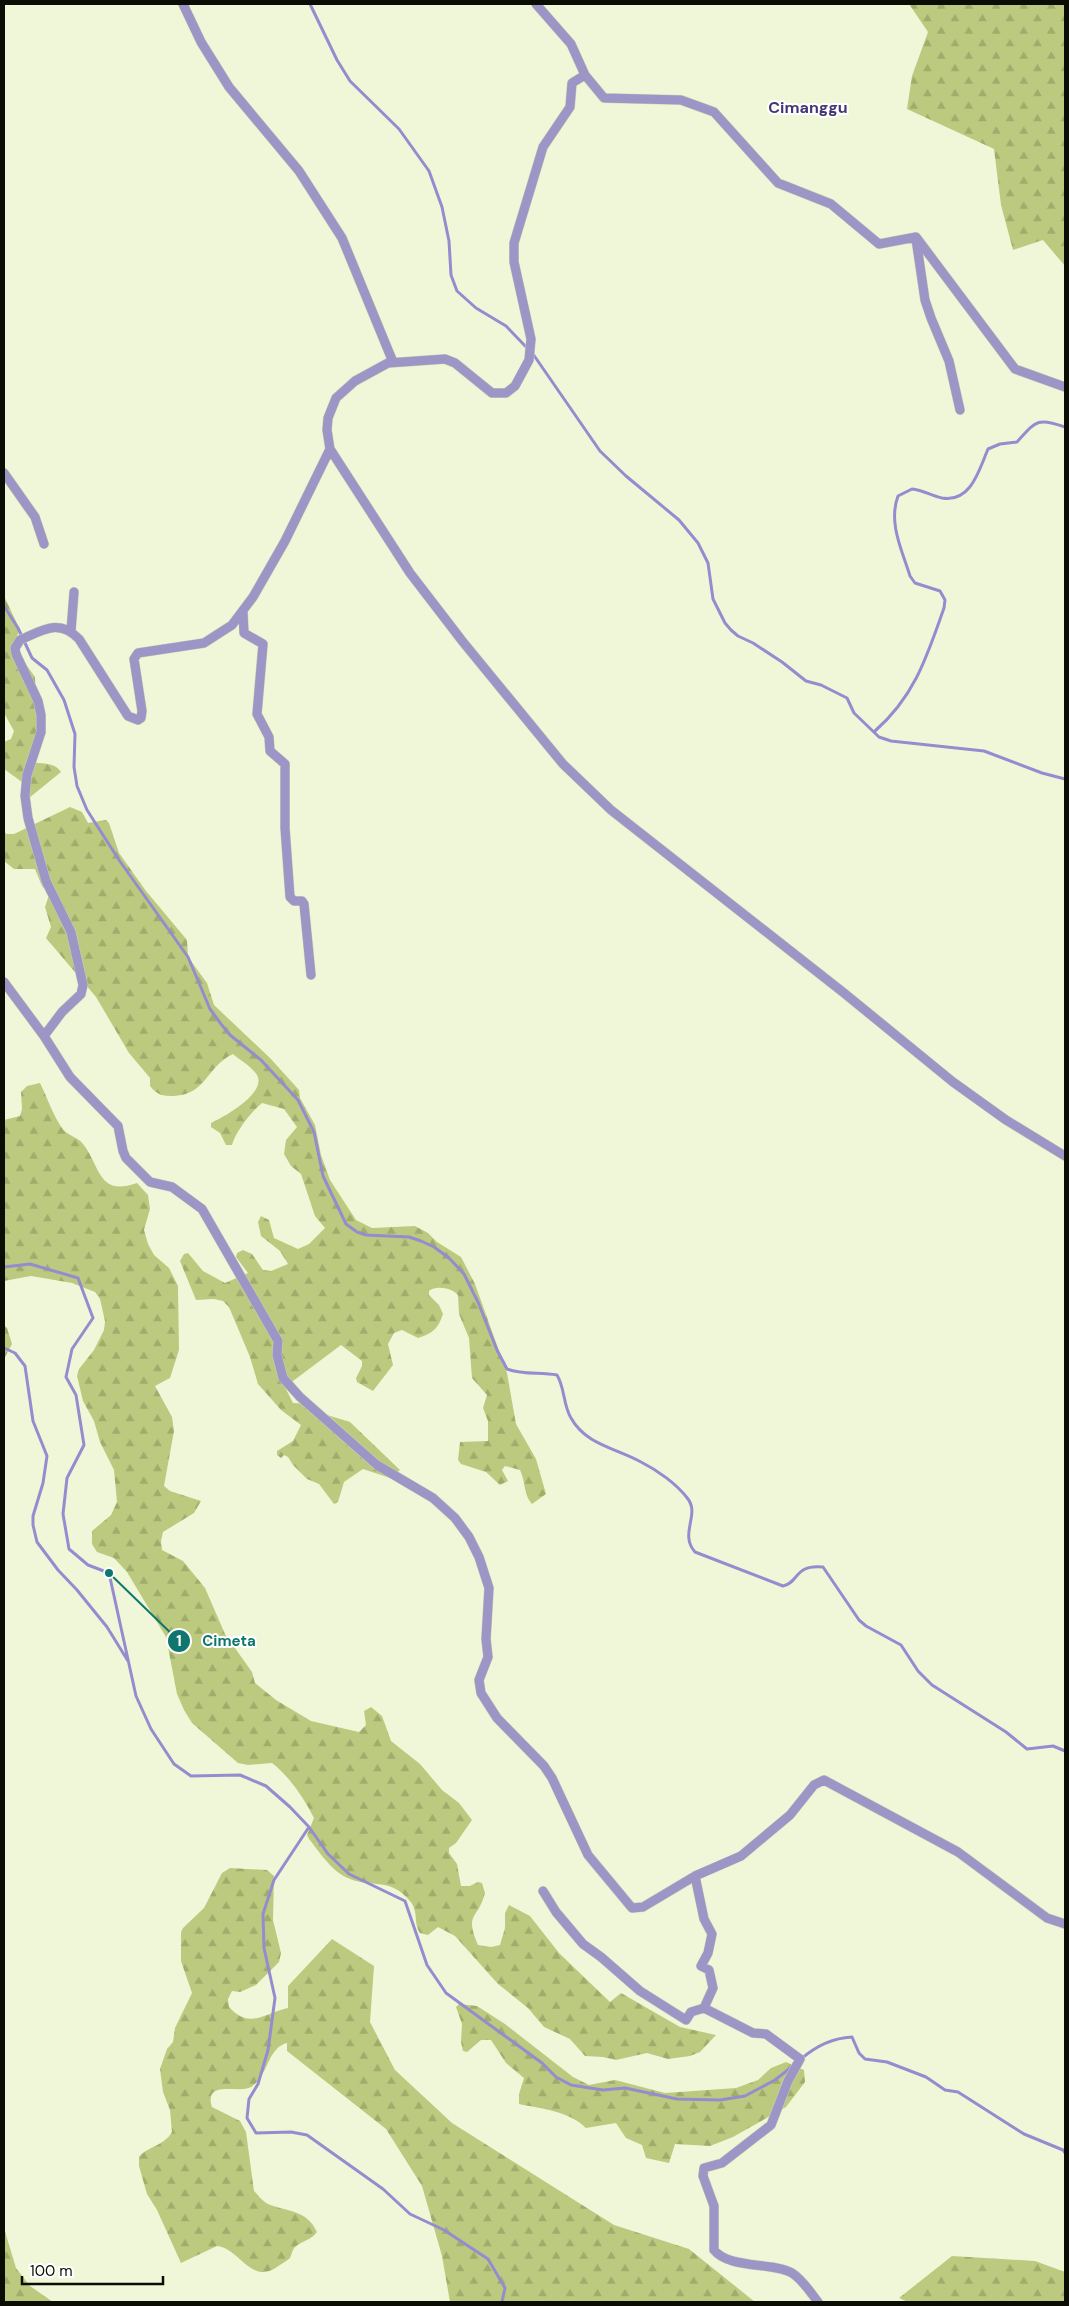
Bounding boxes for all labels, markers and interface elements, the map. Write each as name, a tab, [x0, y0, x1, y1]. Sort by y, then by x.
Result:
district label: Cimanggu	[768, 97, 848, 118]
callout: Cimeta	[167, 1626, 265, 1656]
text: 1	[176, 1631, 182, 1651]
text: Cimeta	[202, 1631, 256, 1651]
scale bar	[22, 2254, 164, 2286]
text: 100 m	[30, 2261, 73, 2281]

